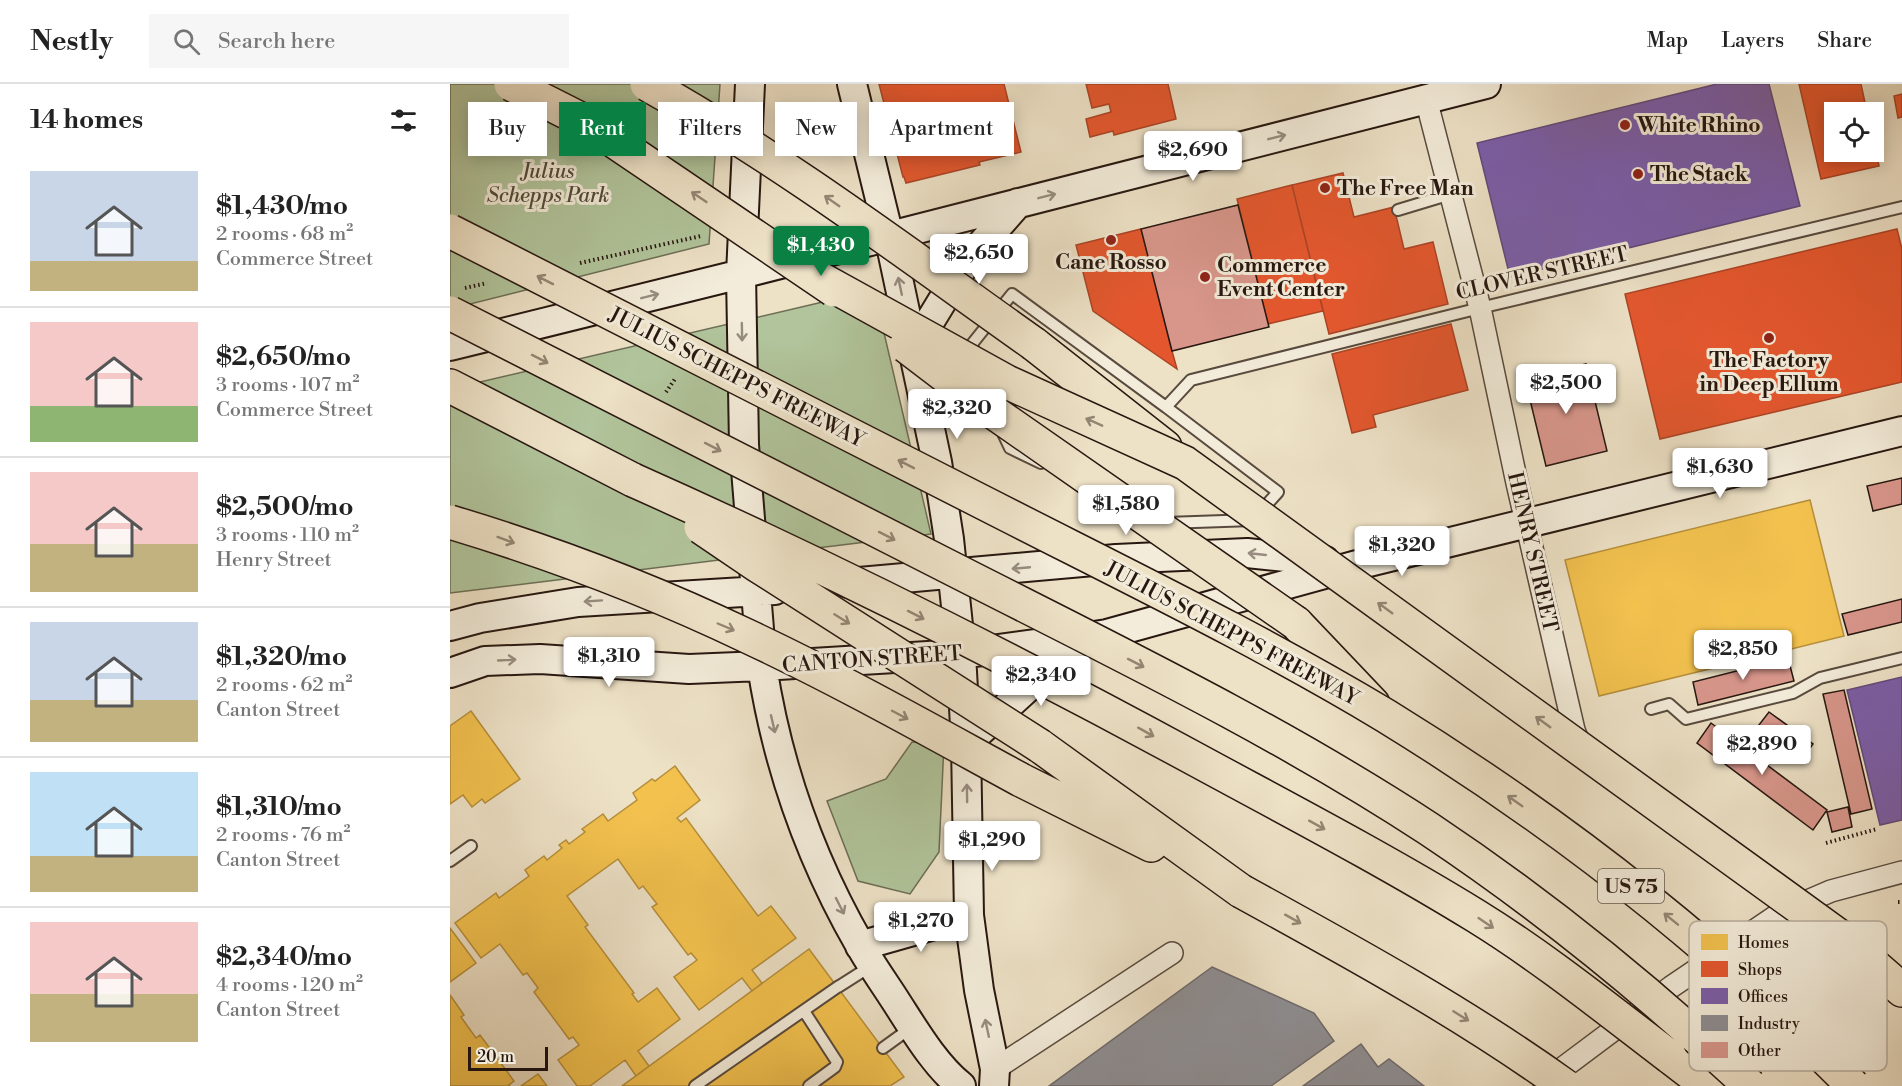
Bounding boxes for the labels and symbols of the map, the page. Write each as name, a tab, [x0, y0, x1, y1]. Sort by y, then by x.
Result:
place label: White Rhino	[1636, 113, 1761, 139]
marker: White Rhino	[1618, 118, 1632, 132]
one-way arrow	[1267, 130, 1286, 142]
pin: $2,690	[1144, 131, 1242, 182]
park label: Julius Schepps Park	[487, 159, 609, 209]
place label: The Stack	[1650, 162, 1749, 188]
marker: The Stack	[1631, 167, 1645, 181]
place label: The Free Man	[1337, 176, 1474, 202]
marker: The Free Man	[1318, 181, 1332, 195]
one-way arrow	[1037, 189, 1056, 201]
one-way arrow	[691, 191, 708, 203]
one-way arrow	[825, 195, 841, 207]
pin: $1,430	[772, 226, 870, 277]
marker: Cane Rosso	[1104, 233, 1118, 247]
pin: $2,650	[930, 234, 1028, 285]
street label: CLOVER STREET	[1453, 241, 1631, 306]
place label: Cane Rosso	[1055, 250, 1167, 276]
place label: Commerce Event Center	[1217, 253, 1345, 303]
marker: Commerce Event Center	[1198, 270, 1212, 284]
one-way arrow	[536, 273, 554, 285]
one-way arrow	[893, 277, 905, 296]
one-way arrow	[640, 290, 659, 302]
street label: JULIUS SCHEPPS FREEWAY	[604, 302, 870, 454]
one-way arrow	[736, 322, 748, 342]
marker: The Factory in Deep Ellum	[1762, 331, 1776, 345]
place label: The Factory in Deep Ellum	[1699, 348, 1839, 398]
one-way arrow	[530, 354, 548, 365]
pin: $2,500	[1517, 364, 1615, 415]
pin: $2,320	[908, 389, 1006, 440]
one-way arrow	[1085, 416, 1103, 427]
one-way arrow	[704, 442, 722, 454]
pin: $1,630	[1671, 448, 1769, 499]
one-way arrow	[897, 457, 915, 469]
street label: HENRY STREET	[1501, 469, 1563, 635]
pin: $1,580	[1077, 485, 1175, 536]
pin: $1,320	[1353, 526, 1451, 577]
one-way arrow	[878, 530, 896, 542]
one-way arrow	[496, 536, 514, 547]
one-way arrow	[1248, 548, 1268, 559]
street label: JULIUS SCHEPPS FREEWAY	[1099, 555, 1364, 712]
one-way arrow	[1012, 563, 1031, 574]
one-way arrow	[583, 596, 603, 607]
one-way arrow	[1377, 602, 1393, 614]
one-way arrow	[907, 609, 925, 621]
one-way arrow	[833, 614, 850, 626]
one-way arrow	[716, 622, 735, 633]
pin: $2,850	[1694, 630, 1792, 681]
pin: $1,310	[560, 637, 658, 688]
street label: CANTON STREET	[781, 641, 963, 679]
one-way arrow	[496, 655, 516, 666]
pin: $2,340	[992, 656, 1090, 707]
one-way arrow	[1126, 658, 1144, 669]
one-way arrow	[891, 709, 908, 721]
one-way arrow	[768, 714, 780, 733]
one-way arrow	[1535, 716, 1551, 728]
pin: $2,890	[1713, 725, 1811, 776]
one-way arrow	[1137, 726, 1154, 738]
one-way arrow	[961, 783, 973, 803]
one-way arrow	[1508, 795, 1524, 807]
one-way arrow	[1308, 820, 1326, 831]
pin: $1,290	[943, 821, 1041, 872]
road number: US 75	[1598, 869, 1664, 903]
one-way arrow	[834, 897, 846, 915]
pin: $1,270	[872, 902, 970, 953]
one-way arrow	[1664, 912, 1679, 926]
one-way arrow	[1284, 913, 1301, 925]
one-way arrow	[1477, 917, 1494, 929]
legend	[1689, 921, 1887, 1071]
text: Homes	[1738, 933, 1789, 953]
text: Shops	[1738, 960, 1782, 980]
text: Offices	[1738, 987, 1788, 1007]
one-way arrow	[1452, 1011, 1469, 1023]
text: Industry	[1738, 1014, 1800, 1034]
one-way arrow	[981, 1019, 992, 1039]
text: Other	[1738, 1041, 1781, 1061]
scale bar	[468, 1044, 548, 1072]

